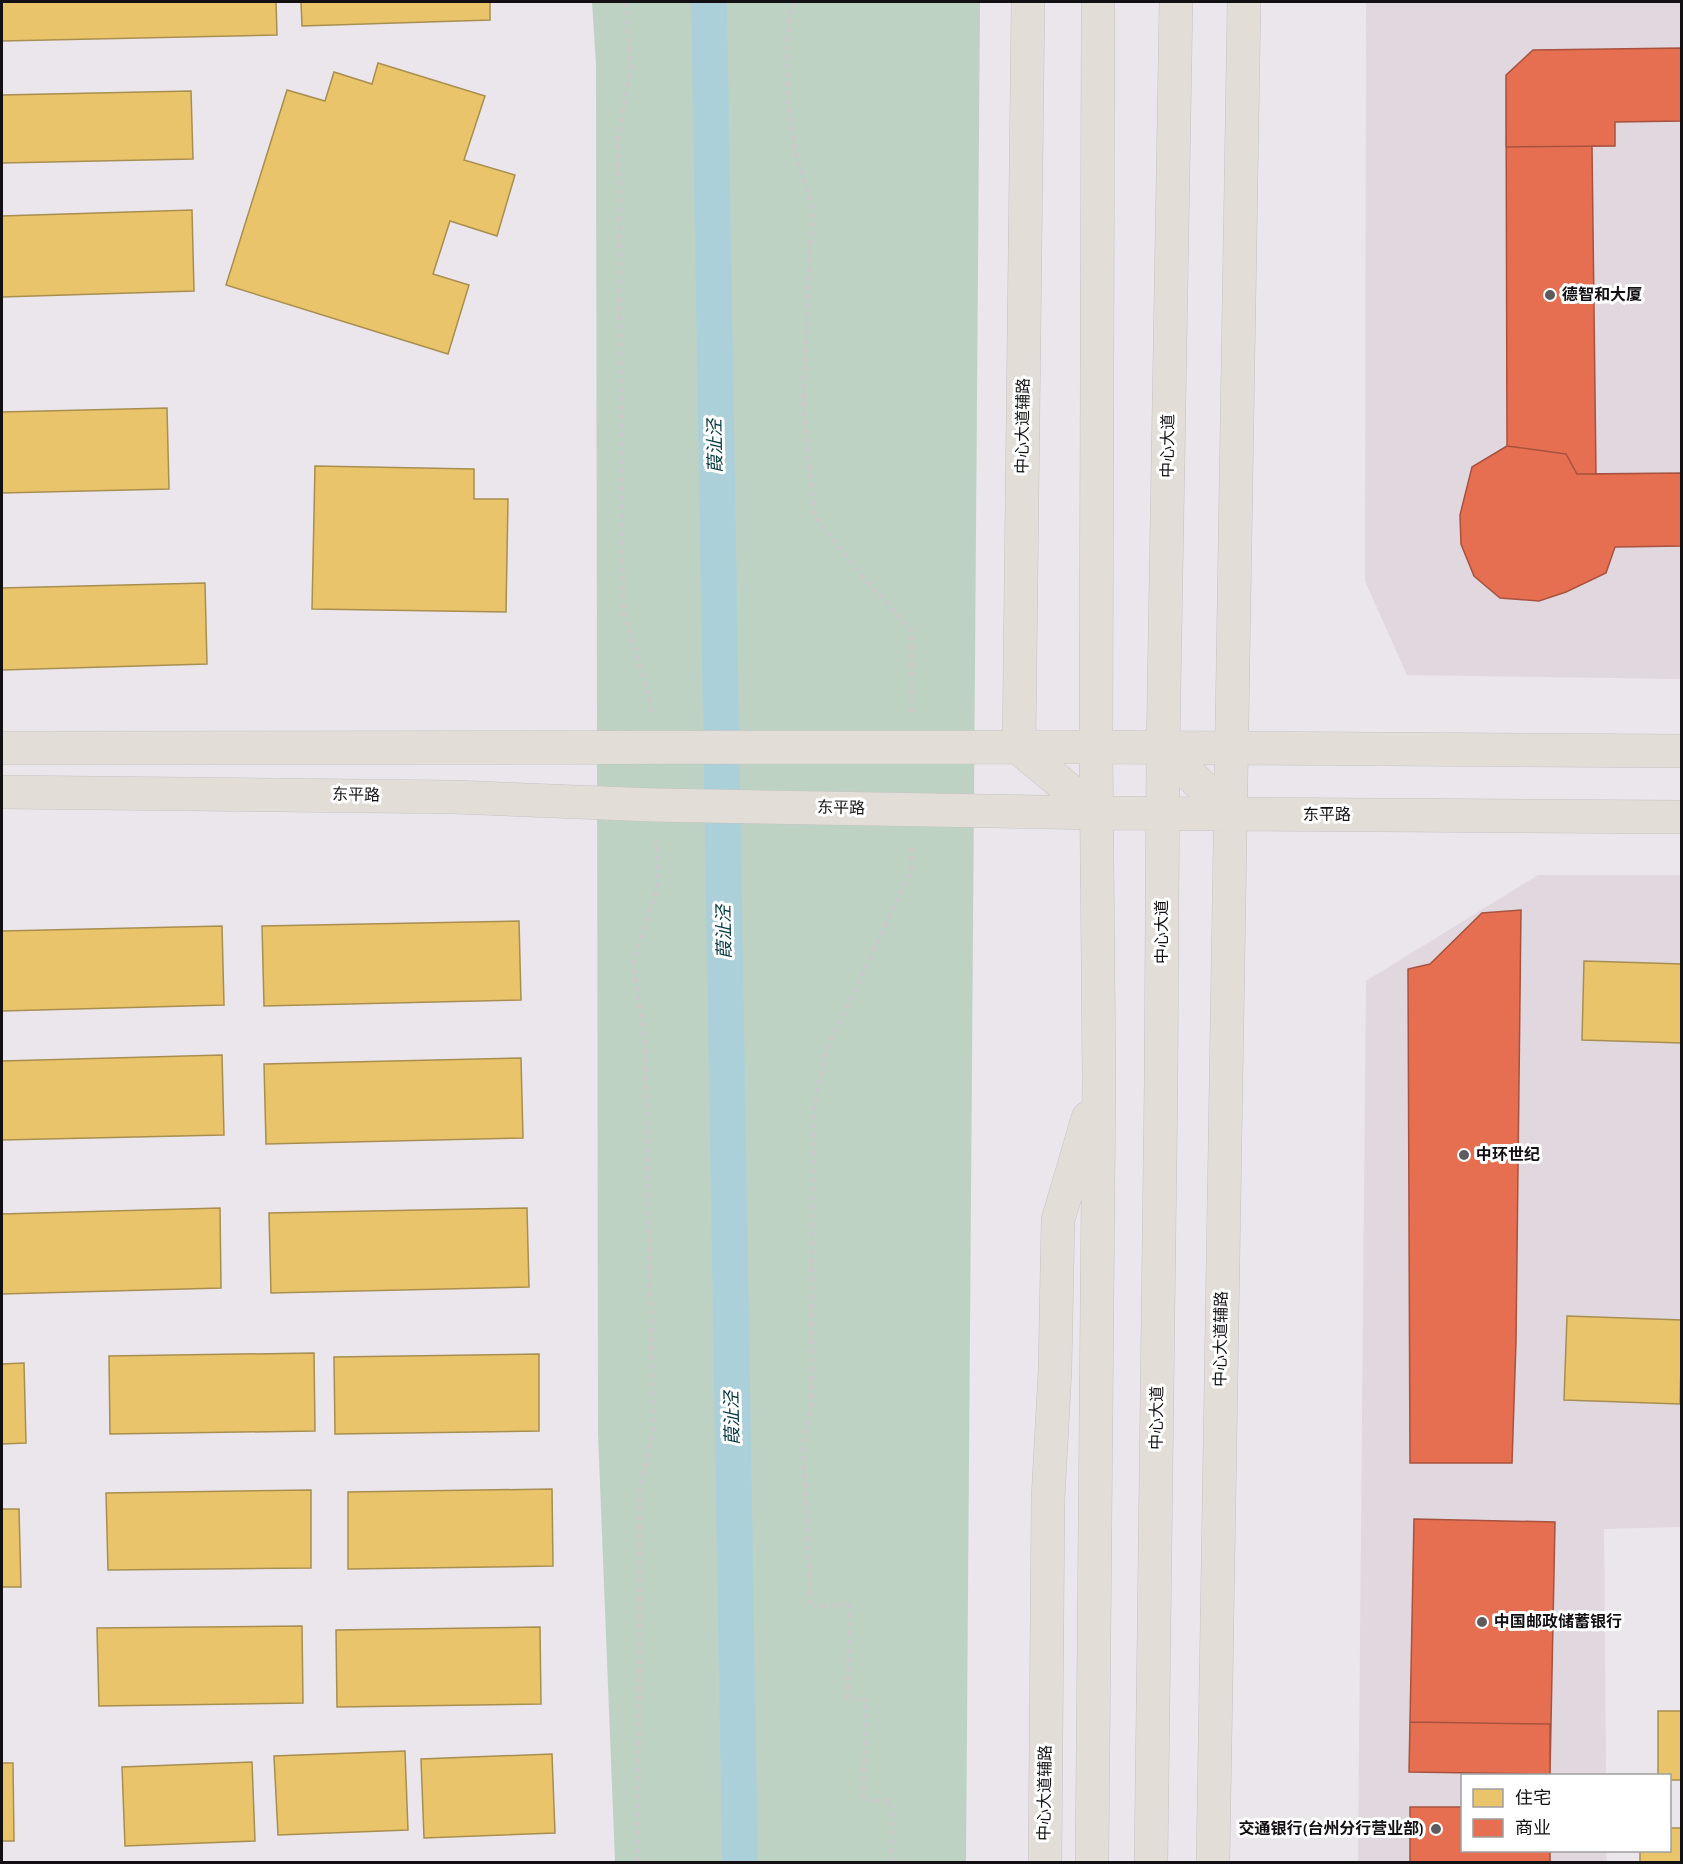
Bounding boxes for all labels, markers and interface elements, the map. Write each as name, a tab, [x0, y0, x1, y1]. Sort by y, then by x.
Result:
place label: 德智和大厦	[1562, 285, 1642, 303]
marker: 德智和大厦	[1543, 288, 1557, 302]
street label: 中心大道辅路	[1013, 378, 1032, 474]
street label: 中心大道	[1158, 414, 1177, 478]
water label: 葭沚泾	[704, 417, 725, 473]
street label: 东平路	[332, 786, 380, 803]
street label: 东平路	[817, 799, 865, 816]
street label: 东平路	[1303, 806, 1351, 823]
street label: 中心大道	[1153, 900, 1170, 964]
water label: 葭沚泾	[713, 903, 734, 959]
place label: 中环世纪	[1476, 1146, 1540, 1163]
marker: 中环世纪	[1457, 1148, 1471, 1162]
street label: 中心大道辅路	[1211, 1291, 1230, 1387]
street label: 中心大道	[1147, 1386, 1166, 1450]
water label: 葭沚泾	[721, 1389, 742, 1445]
place label: 中国邮政储蓄银行	[1494, 1613, 1622, 1630]
marker: 中国邮政储蓄银行	[1475, 1615, 1489, 1629]
street label: 中心大道辅路	[1035, 1745, 1054, 1841]
legend	[1461, 1774, 1671, 1852]
text: 住宅	[1515, 1788, 1551, 1808]
text: 商业	[1515, 1818, 1551, 1838]
place label: 交通银行(台州分行营业部)	[1238, 1819, 1424, 1837]
marker: 交通银行(台州分行营业部)	[1429, 1822, 1443, 1836]

